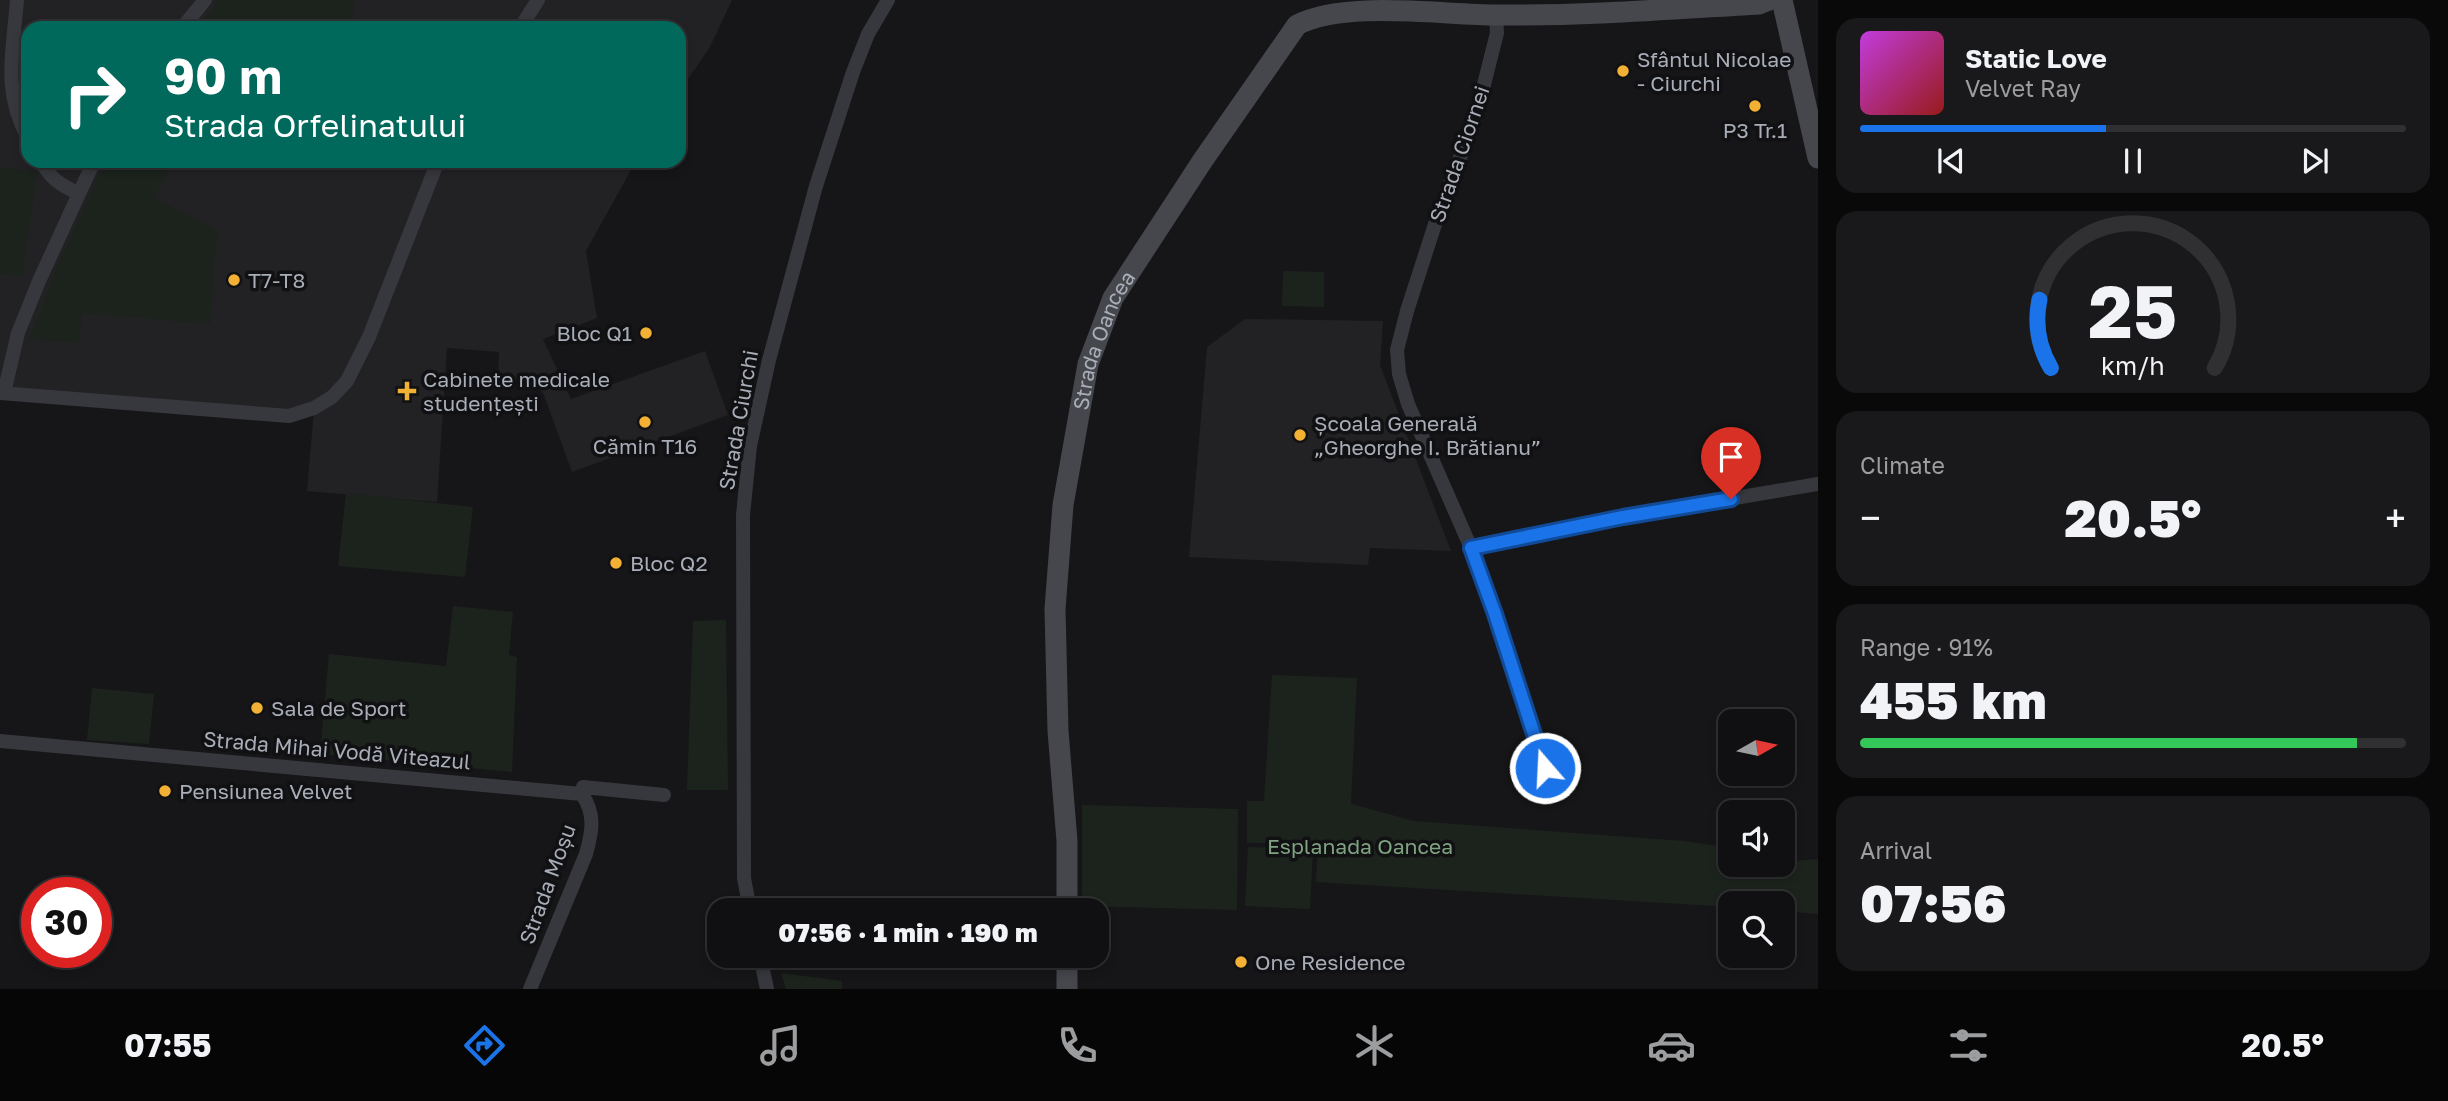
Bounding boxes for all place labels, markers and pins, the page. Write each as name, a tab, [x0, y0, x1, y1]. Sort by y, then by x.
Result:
place label: Sfântul Nicolae - Ciurchi	[1637, 46, 1791, 96]
marker: Sfântul Nicolae - Ciurchi	[1615, 63, 1631, 79]
marker: P3 Tr.1	[1747, 98, 1763, 114]
place label: P3 Tr.1	[1723, 117, 1787, 143]
place label: T7-T8	[248, 267, 305, 293]
marker: T7-T8	[226, 272, 242, 288]
place label: Bloc Q1	[556, 320, 632, 346]
marker: Bloc Q1	[638, 325, 654, 341]
place label: Cabinete medicale studențești	[423, 366, 610, 416]
marker: Cabinete medicale studențești	[397, 381, 417, 401]
place label: Școala Generală „Gheorghe I. Brătianu”	[1314, 410, 1541, 460]
marker: Cămin T16	[637, 414, 653, 430]
marker: Școala Generală „Gheorghe I. Brătianu”	[1292, 427, 1308, 443]
pin	[1701, 427, 1761, 499]
place label: Cămin T16	[593, 433, 697, 459]
place label: Bloc Q2	[630, 550, 708, 576]
marker: Bloc Q2	[608, 555, 624, 571]
place label: Sala de Sport	[271, 695, 406, 721]
marker: Sala de Sport	[249, 700, 265, 716]
place label: Pensiunea Velvet	[179, 778, 353, 804]
marker: Pensiunea Velvet	[157, 783, 173, 799]
place label: One Residence	[1255, 949, 1406, 975]
marker: One Residence	[1233, 954, 1249, 970]

